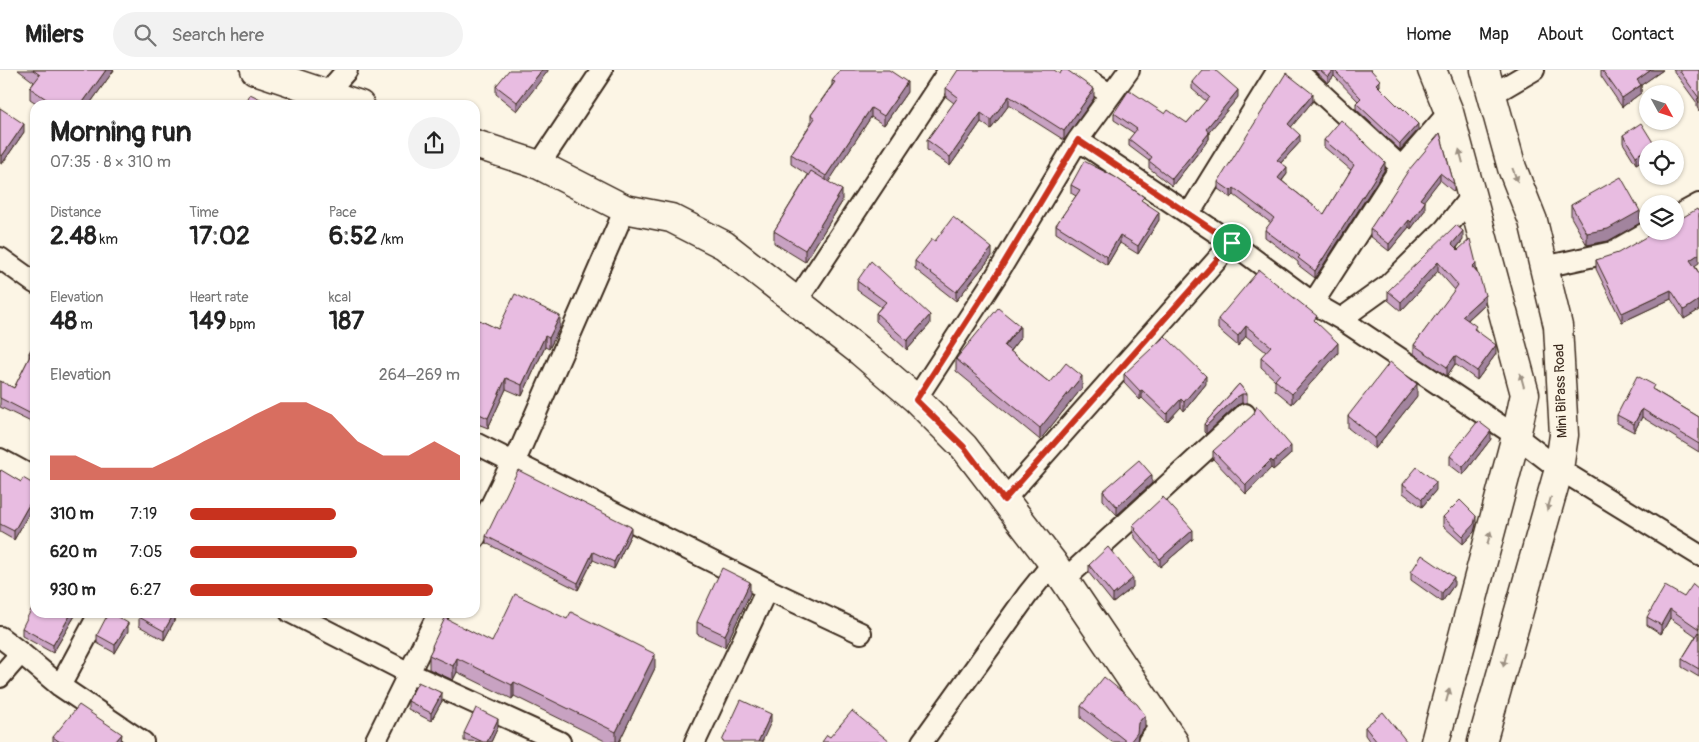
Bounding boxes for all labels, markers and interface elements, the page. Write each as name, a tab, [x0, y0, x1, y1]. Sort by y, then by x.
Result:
search box	[113, 12, 463, 57]
text: Milers	[25, 20, 83, 49]
icon: search	[131, 21, 159, 49]
text: Search here	[171, 23, 264, 47]
text: Home	[1406, 23, 1451, 46]
text: Map	[1479, 23, 1509, 46]
text: About	[1537, 23, 1583, 46]
text: Contact	[1611, 23, 1674, 46]
north arrow	[1639, 85, 1684, 130]
map controls	[1639, 85, 1684, 240]
text: Morning run	[50, 115, 192, 150]
button: share	[408, 117, 460, 169]
button: locate	[1639, 140, 1684, 185]
one-way arrow	[1456, 148, 1464, 163]
text: 07:35 · 8 × 310 m	[50, 152, 171, 172]
one-way arrow	[1511, 168, 1519, 183]
button: layers	[1639, 195, 1684, 240]
text: Distance	[50, 204, 101, 221]
text: Time	[189, 204, 219, 221]
text: Pace	[329, 204, 356, 221]
text: 2.48	[50, 221, 97, 252]
text: 17:02	[189, 221, 250, 252]
text: 6:52	[329, 221, 377, 252]
pin	[1211, 222, 1253, 264]
icon: arrive	[1218, 229, 1246, 257]
text: km	[97, 231, 118, 248]
text: /km	[377, 231, 404, 248]
text: Elevation	[50, 289, 103, 306]
text: Heart rate	[189, 289, 248, 306]
text: kcal	[329, 289, 351, 306]
text: 48	[50, 306, 77, 337]
text: 149	[189, 306, 226, 337]
text: 187	[329, 306, 364, 337]
text: m	[77, 316, 93, 333]
text: bpm	[226, 316, 255, 333]
street label: Mini BiPass Road	[1550, 343, 1571, 439]
text: Elevation	[50, 365, 111, 385]
text: 264–269 m	[379, 365, 460, 385]
one-way arrow	[1517, 373, 1525, 388]
one-way arrow	[1544, 497, 1552, 512]
text: 310 m	[50, 504, 94, 524]
text: 7:19	[130, 504, 157, 524]
one-way arrow	[1485, 530, 1493, 545]
text: 620 m	[50, 542, 97, 562]
text: 7:05	[130, 542, 162, 562]
text: 930 m	[50, 580, 96, 600]
text: 6:27	[130, 580, 161, 600]
one-way arrow	[1500, 653, 1508, 668]
one-way arrow	[1444, 687, 1452, 702]

